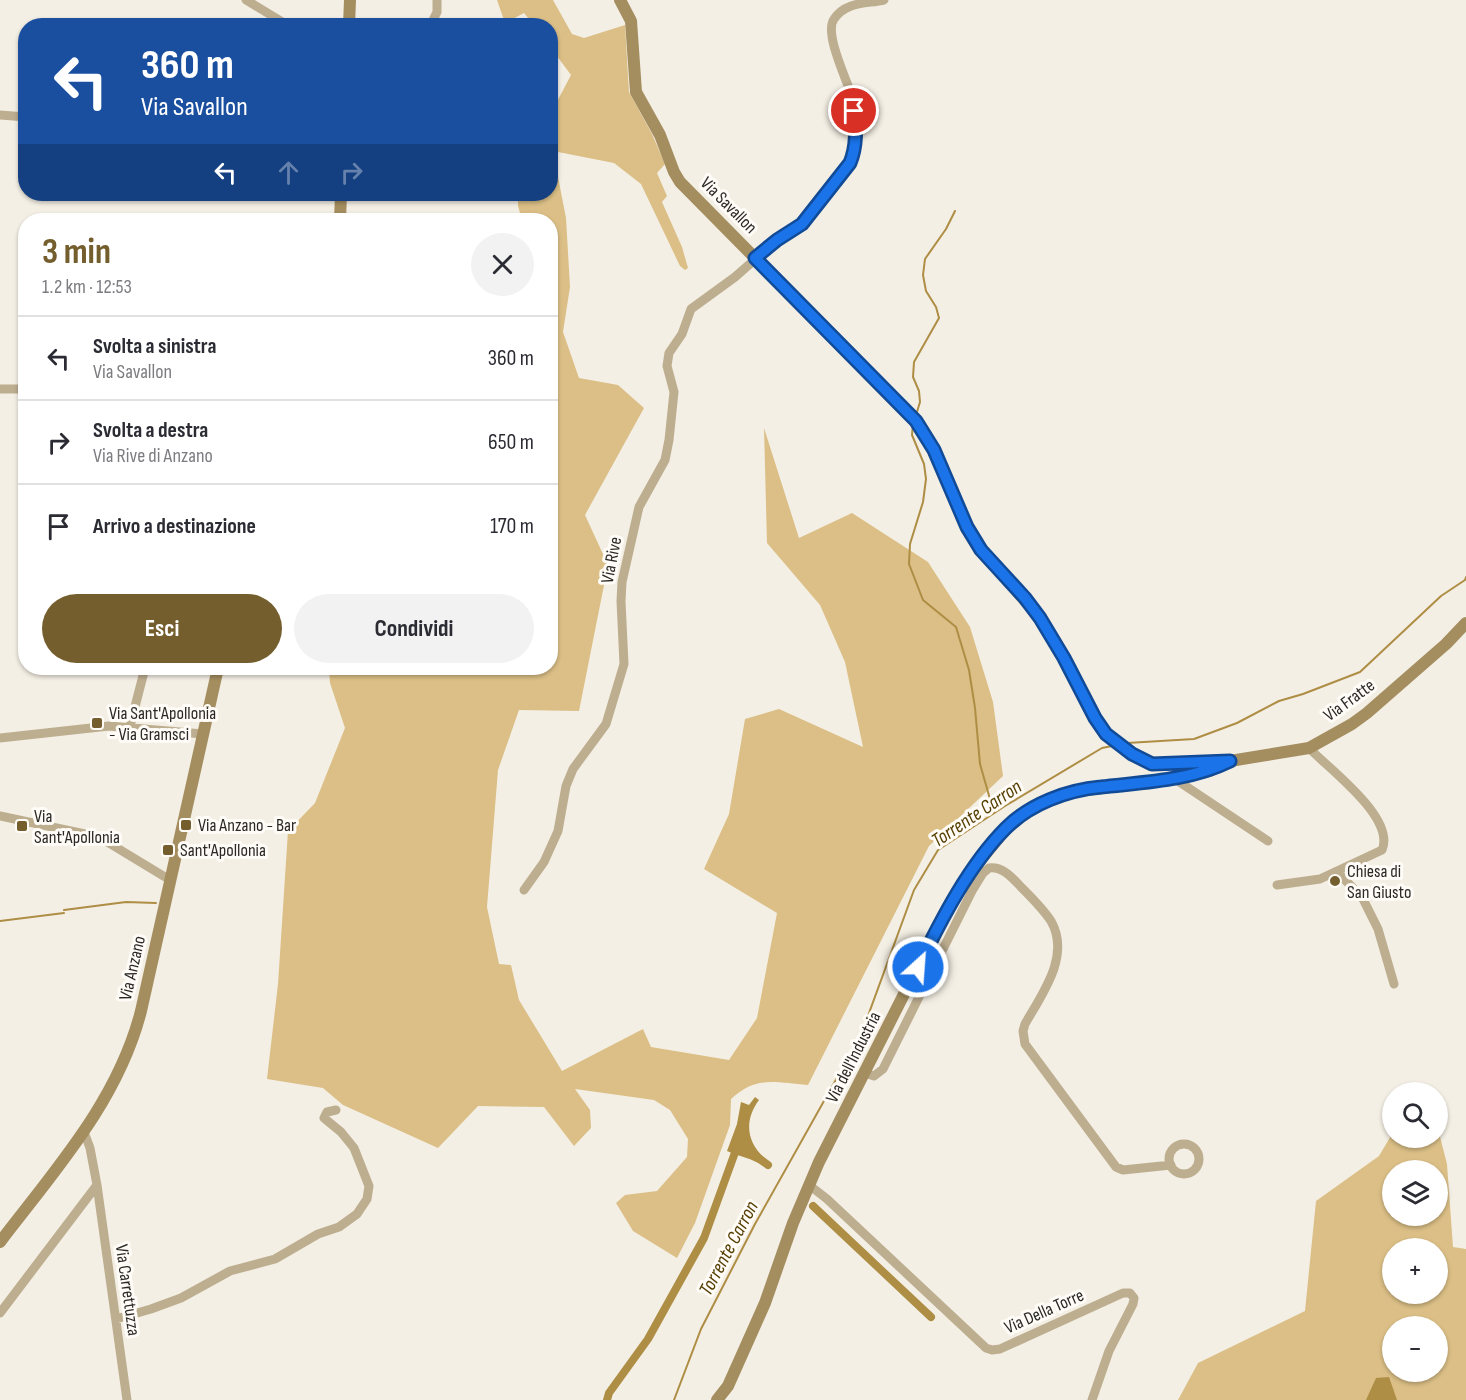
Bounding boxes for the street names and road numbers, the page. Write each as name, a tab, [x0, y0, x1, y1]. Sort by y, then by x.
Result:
street label: Via Savallon	[696, 173, 761, 238]
street label: Via Rive	[597, 535, 626, 585]
street label: Via Fratte	[1320, 675, 1379, 726]
street label: Via Anzano	[115, 934, 150, 1002]
street label: Via dell'Industria	[822, 1008, 885, 1106]
street label: Via Carrettuzza	[111, 1243, 144, 1337]
street label: Via Della Torre	[1001, 1285, 1087, 1338]

